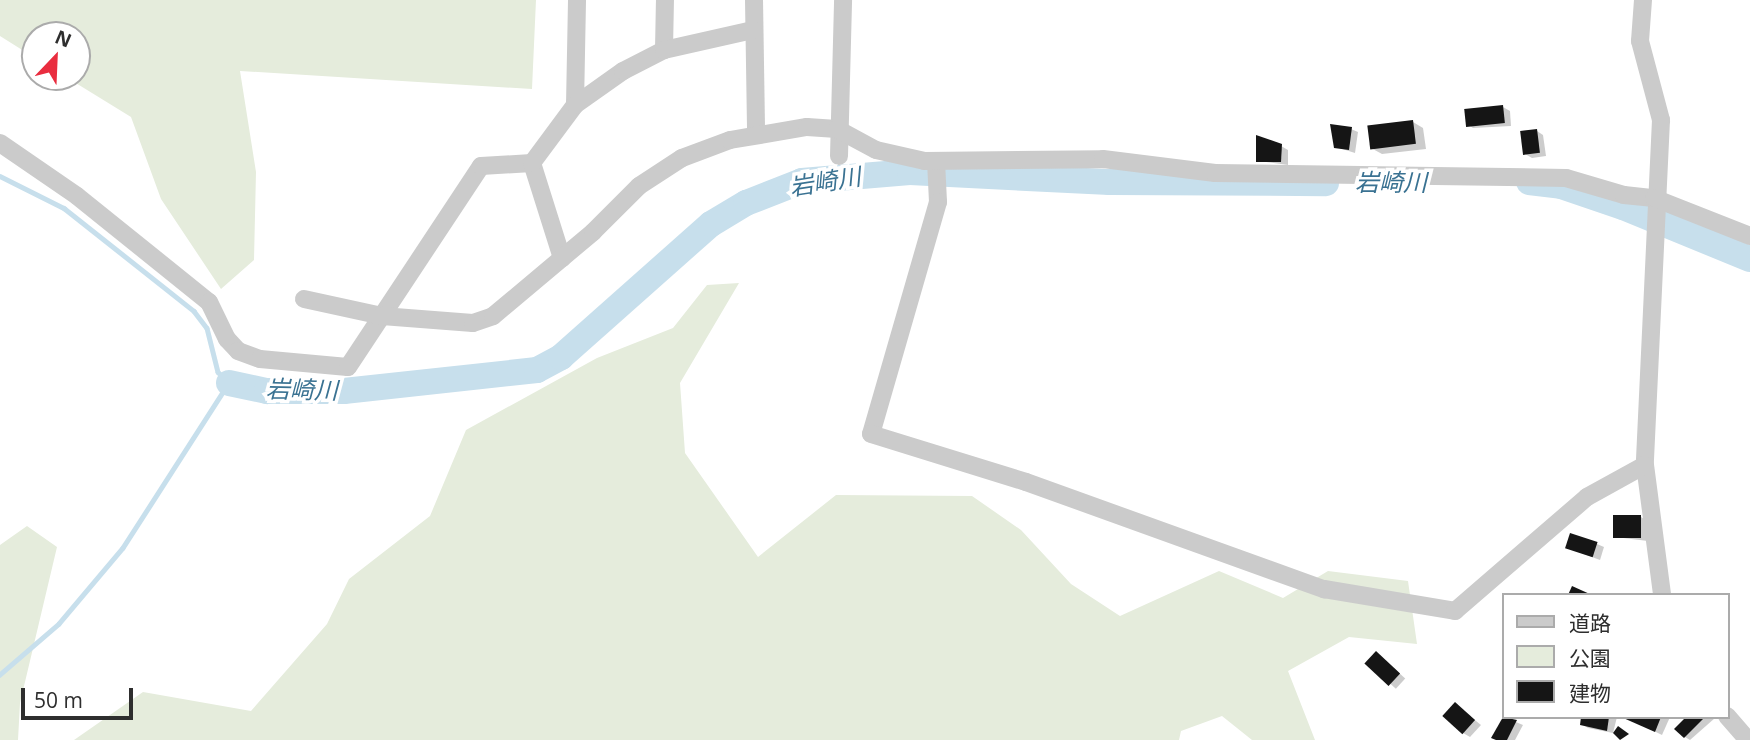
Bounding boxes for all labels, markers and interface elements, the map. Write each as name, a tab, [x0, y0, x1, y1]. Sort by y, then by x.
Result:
north arrow	[21, 21, 91, 91]
text: N	[51, 24, 76, 53]
water label: 岩崎川	[787, 161, 863, 201]
water label: 岩崎川	[1355, 168, 1427, 196]
water label: 岩崎川	[266, 374, 338, 404]
legend	[1502, 593, 1729, 719]
text: 道路	[1569, 609, 1611, 637]
text: 公園	[1569, 644, 1611, 672]
scale bar	[24, 674, 136, 718]
text: 建物	[1569, 679, 1611, 707]
text: 50 m	[34, 686, 83, 714]

